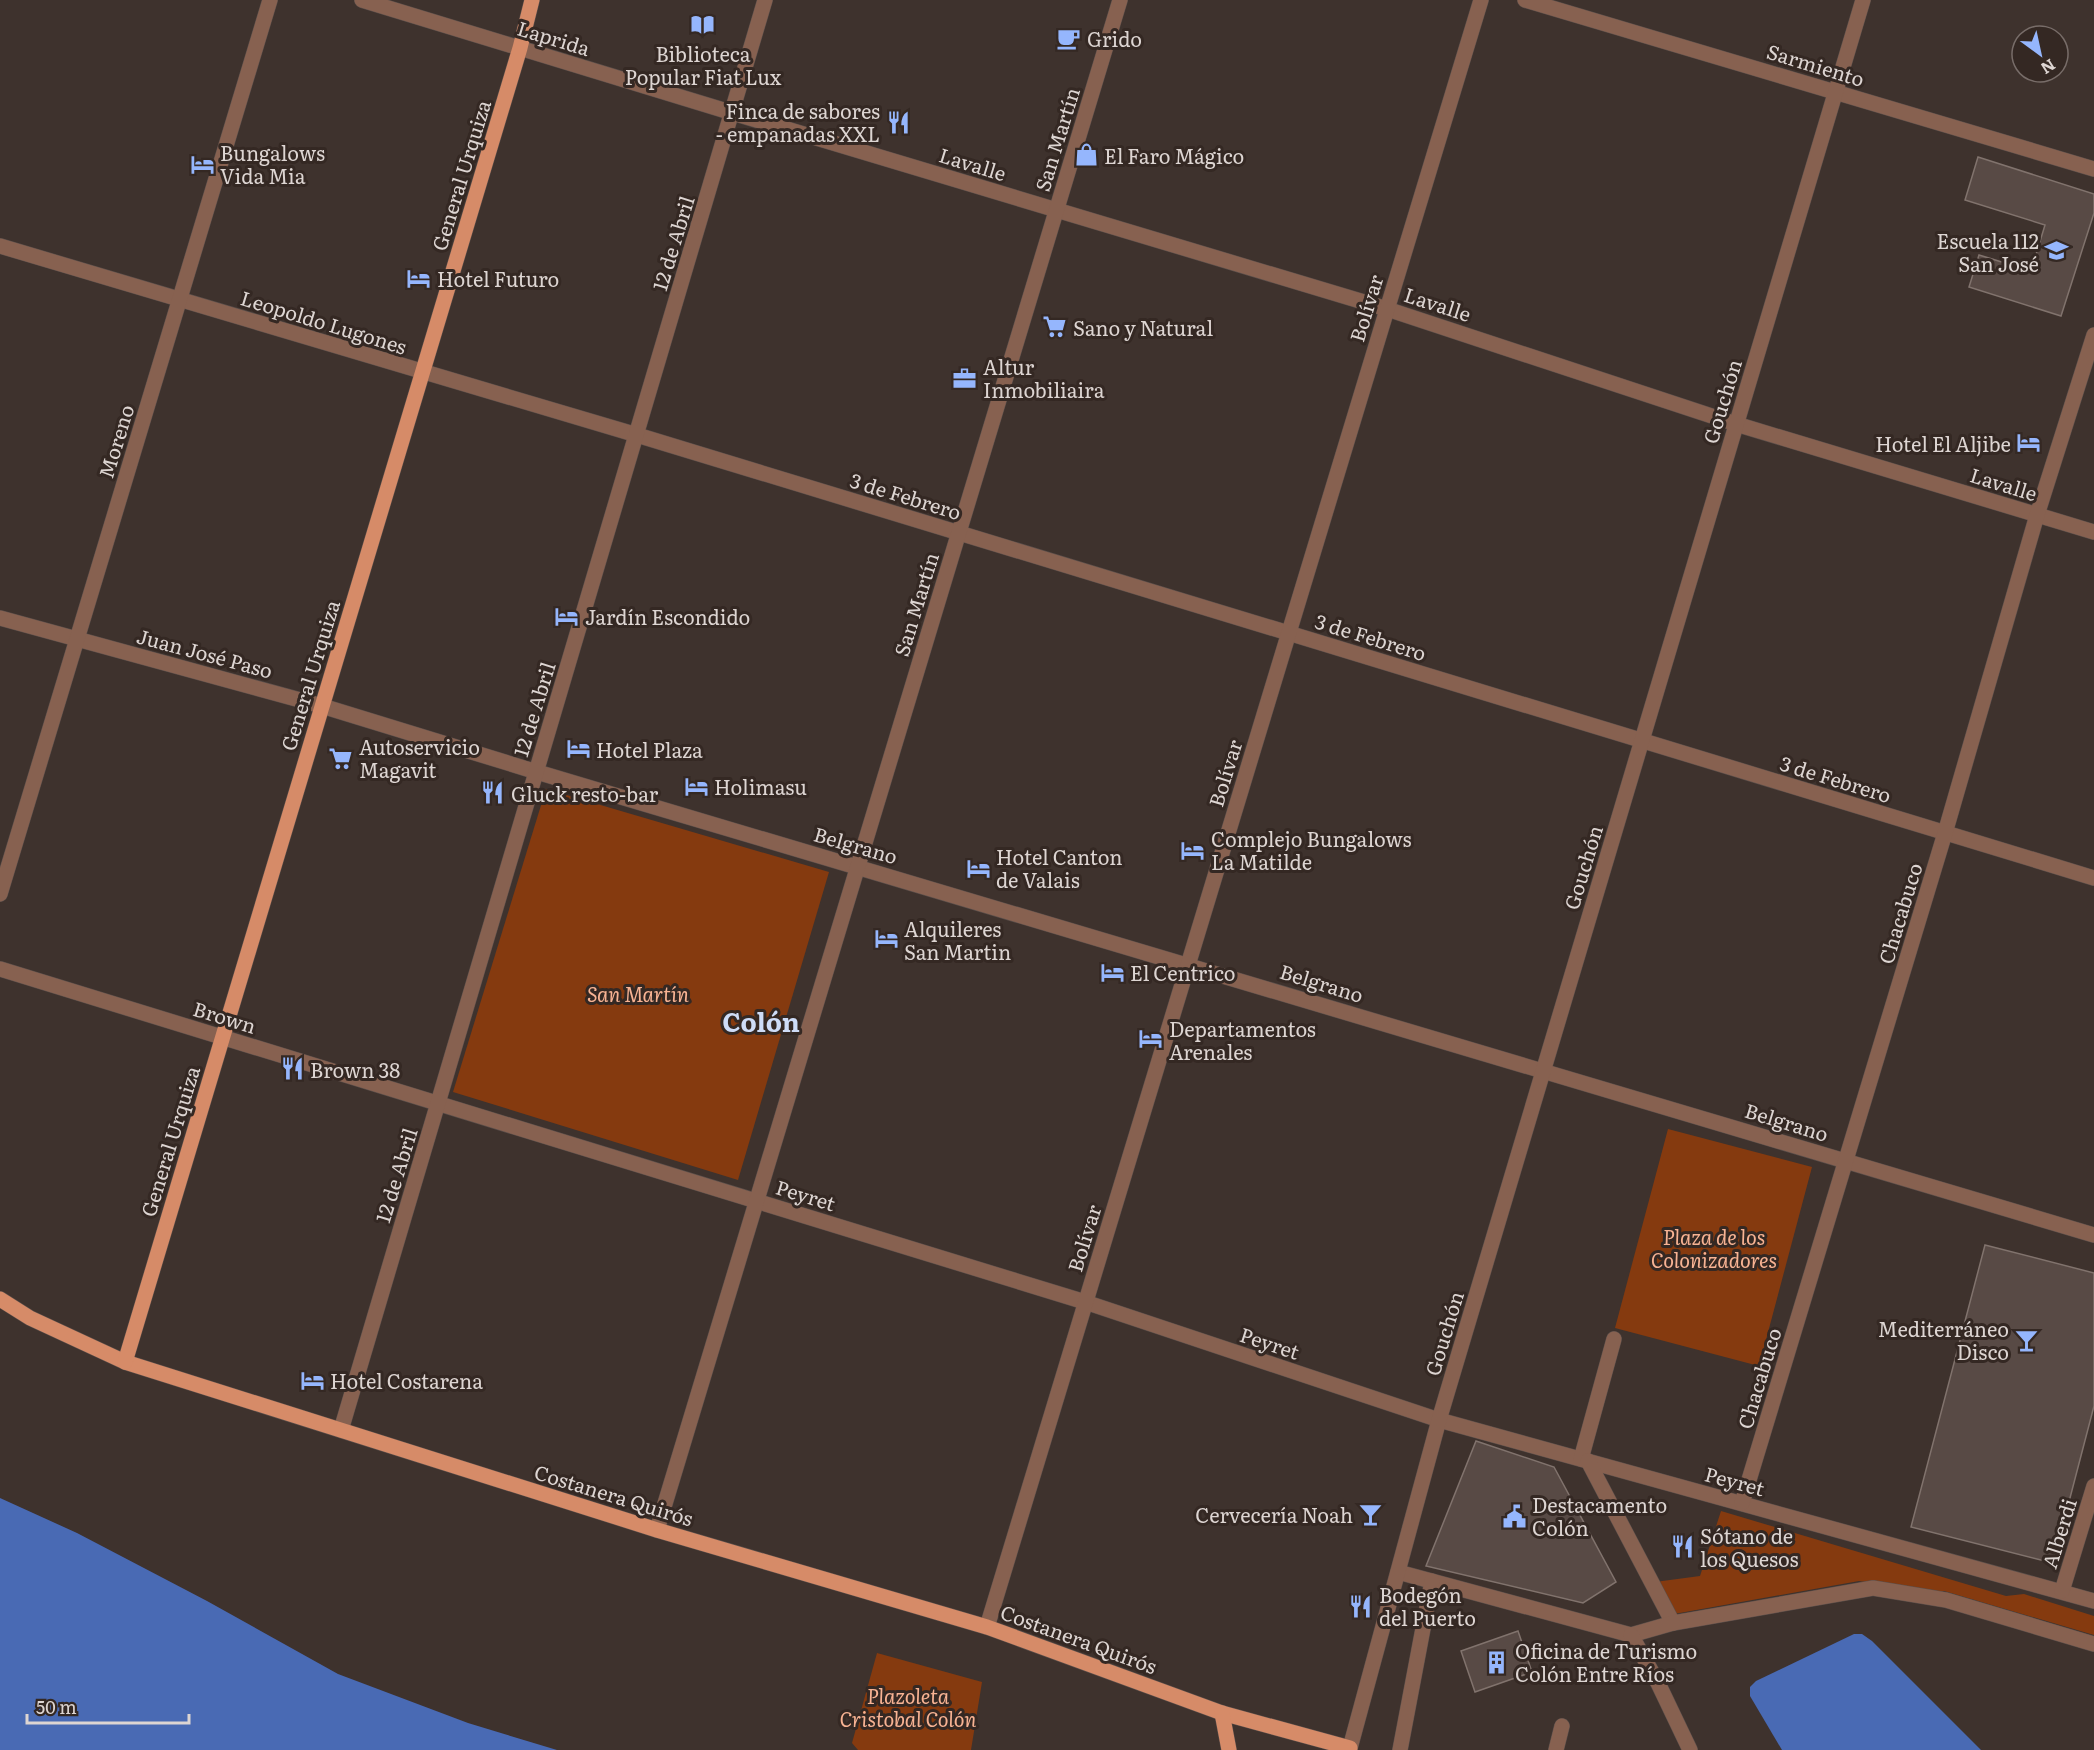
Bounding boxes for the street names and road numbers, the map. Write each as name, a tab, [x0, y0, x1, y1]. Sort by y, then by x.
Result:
street label: Laprida	[514, 12, 594, 62]
street label: Sarmiento	[1764, 35, 1868, 93]
street label: San Martín	[1026, 83, 1086, 195]
street label: General Urquiza	[423, 96, 497, 254]
street label: Lavalle	[936, 139, 1010, 187]
street label: 12 de Abril	[643, 192, 701, 294]
street label: Bolívar	[1341, 270, 1390, 345]
street label: Lavalle	[1401, 278, 1475, 328]
street label: Leopoldo Lugones	[237, 281, 411, 361]
street label: Gouchón	[1694, 355, 1748, 447]
street label: Moreno	[90, 401, 140, 481]
street label: Lavalle	[1967, 459, 2041, 507]
street label: 3 de Febrero	[847, 464, 965, 526]
street label: San Martín	[885, 548, 945, 660]
street label: General Urquiza	[272, 596, 346, 754]
street label: 3 de Febrero	[1312, 605, 1430, 667]
street label: Juan José Paso	[134, 619, 276, 685]
street label: 12 de Abril	[504, 658, 562, 760]
street label: Bolívar	[1200, 735, 1249, 810]
street label: 3 de Febrero	[1777, 747, 1895, 809]
street label: Belgrano	[811, 818, 901, 870]
street label: Gouchón	[1555, 821, 1609, 913]
street label: Chacabuco	[1869, 859, 1929, 967]
street label: Belgrano	[1276, 955, 1368, 1009]
street label: Brown	[190, 992, 260, 1040]
street label: General Urquiza	[132, 1062, 206, 1220]
street label: Belgrano	[1741, 1094, 1833, 1148]
street label: 12 de Abril	[366, 1124, 424, 1226]
street label: Peyret	[772, 1171, 840, 1217]
street label: Bolívar	[1059, 1200, 1108, 1275]
street label: Gouchón	[1416, 1287, 1470, 1379]
street label: Peyret	[1236, 1318, 1304, 1366]
street label: Chacabuco	[1728, 1324, 1788, 1432]
street label: Costanera Quirós	[531, 1456, 697, 1532]
street label: Peyret	[1702, 1458, 1768, 1502]
street label: Alberdi	[2033, 1494, 2083, 1572]
street label: Costanera Quirós	[997, 1596, 1161, 1680]

